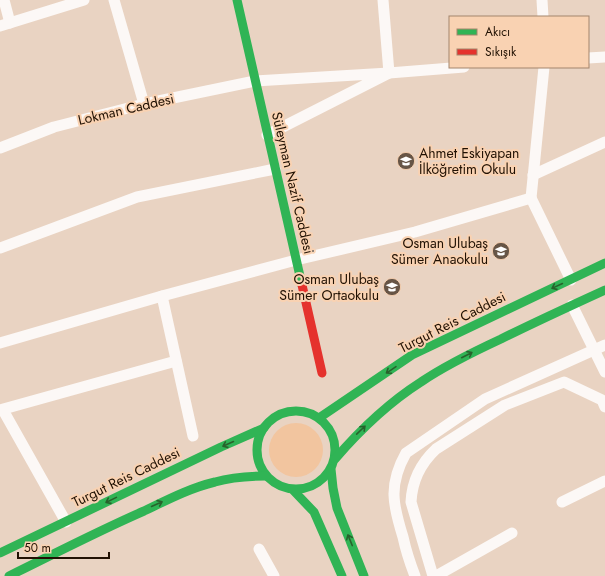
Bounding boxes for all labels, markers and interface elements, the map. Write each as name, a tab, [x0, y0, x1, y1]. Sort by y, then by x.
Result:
legend	[449, 16, 589, 68]
text: Akıcı	[485, 23, 510, 41]
text: Sıkışık	[485, 43, 517, 61]
street label: Lokman Caddesi	[76, 88, 176, 130]
street label: Süleyman Nazif Caddesi	[267, 110, 319, 256]
place label: Ahmet Eskiyapan İlköğretim Okulu	[419, 143, 519, 179]
school or university icon: Ahmet Eskiyapan İlköğretim Okulu	[396, 151, 416, 171]
place label: Osman Ulubaş Sümer Anaokulu	[391, 233, 488, 269]
school or university icon: Osman Ulubaş Sümer Anaokulu	[491, 241, 511, 261]
place label: Osman Ulubaş Sümer Ortaokulu	[279, 269, 379, 305]
school or university icon: Osman Ulubaş Sümer Ortaokulu	[382, 277, 402, 297]
one-way arrow	[551, 283, 563, 290]
street label: Turgut Reis Caddesi	[395, 286, 509, 358]
one-way arrow	[460, 351, 472, 358]
one-way arrow	[385, 366, 397, 374]
one-way arrow	[356, 425, 366, 435]
one-way arrow	[223, 441, 235, 448]
street label: Turgut Reis Caddesi	[69, 442, 183, 512]
one-way arrow	[105, 497, 117, 504]
one-way arrow	[151, 500, 163, 507]
scale bar	[18, 534, 109, 560]
one-way arrow	[345, 534, 353, 546]
text: 50 m	[24, 539, 51, 557]

